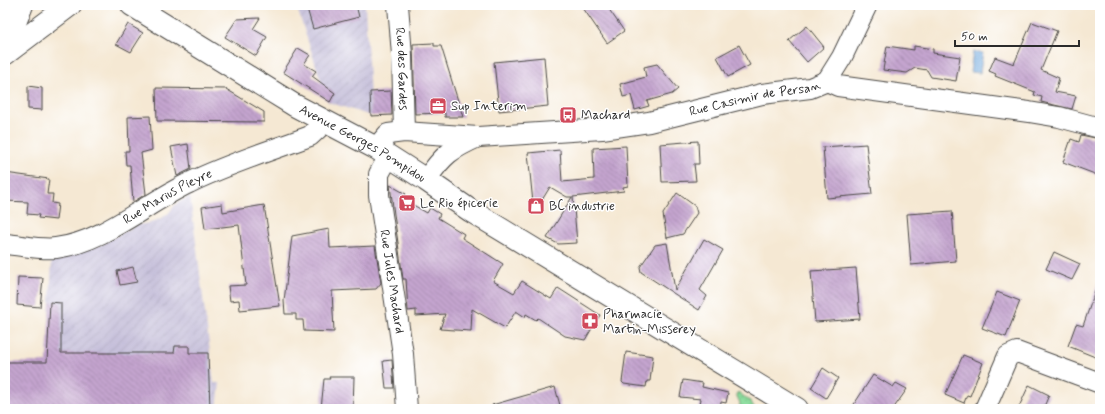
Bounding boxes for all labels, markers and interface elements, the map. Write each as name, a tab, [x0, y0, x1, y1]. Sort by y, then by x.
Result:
scale bar	[955, 22, 1079, 48]
street label: Rue des Gardes	[391, 27, 412, 110]
text: 50 m	[961, 29, 988, 45]
street label: Rue Casimir de Persan	[687, 76, 823, 120]
office icon: Sup Interim	[428, 96, 448, 116]
place label: Sup Interim	[451, 98, 527, 115]
street label: Avenue Georges Pompidou	[296, 101, 429, 186]
bus stop icon: Machard	[558, 105, 578, 125]
place label: Machard	[581, 107, 630, 124]
street label: Rue Marius Pieyre	[120, 165, 215, 228]
supermarket icon: Le Rio épicerie	[397, 193, 417, 213]
place label: Le Rio épicerie	[420, 195, 498, 212]
shop icon: BC industrie	[526, 196, 546, 216]
place label: BC industrie	[549, 198, 615, 215]
street label: Rue Jules Machard	[376, 228, 408, 335]
place label: Pharmacie Martin-Misserey	[603, 306, 696, 338]
pharmacy icon: Pharmacie Martin-Misserey	[580, 311, 600, 331]

